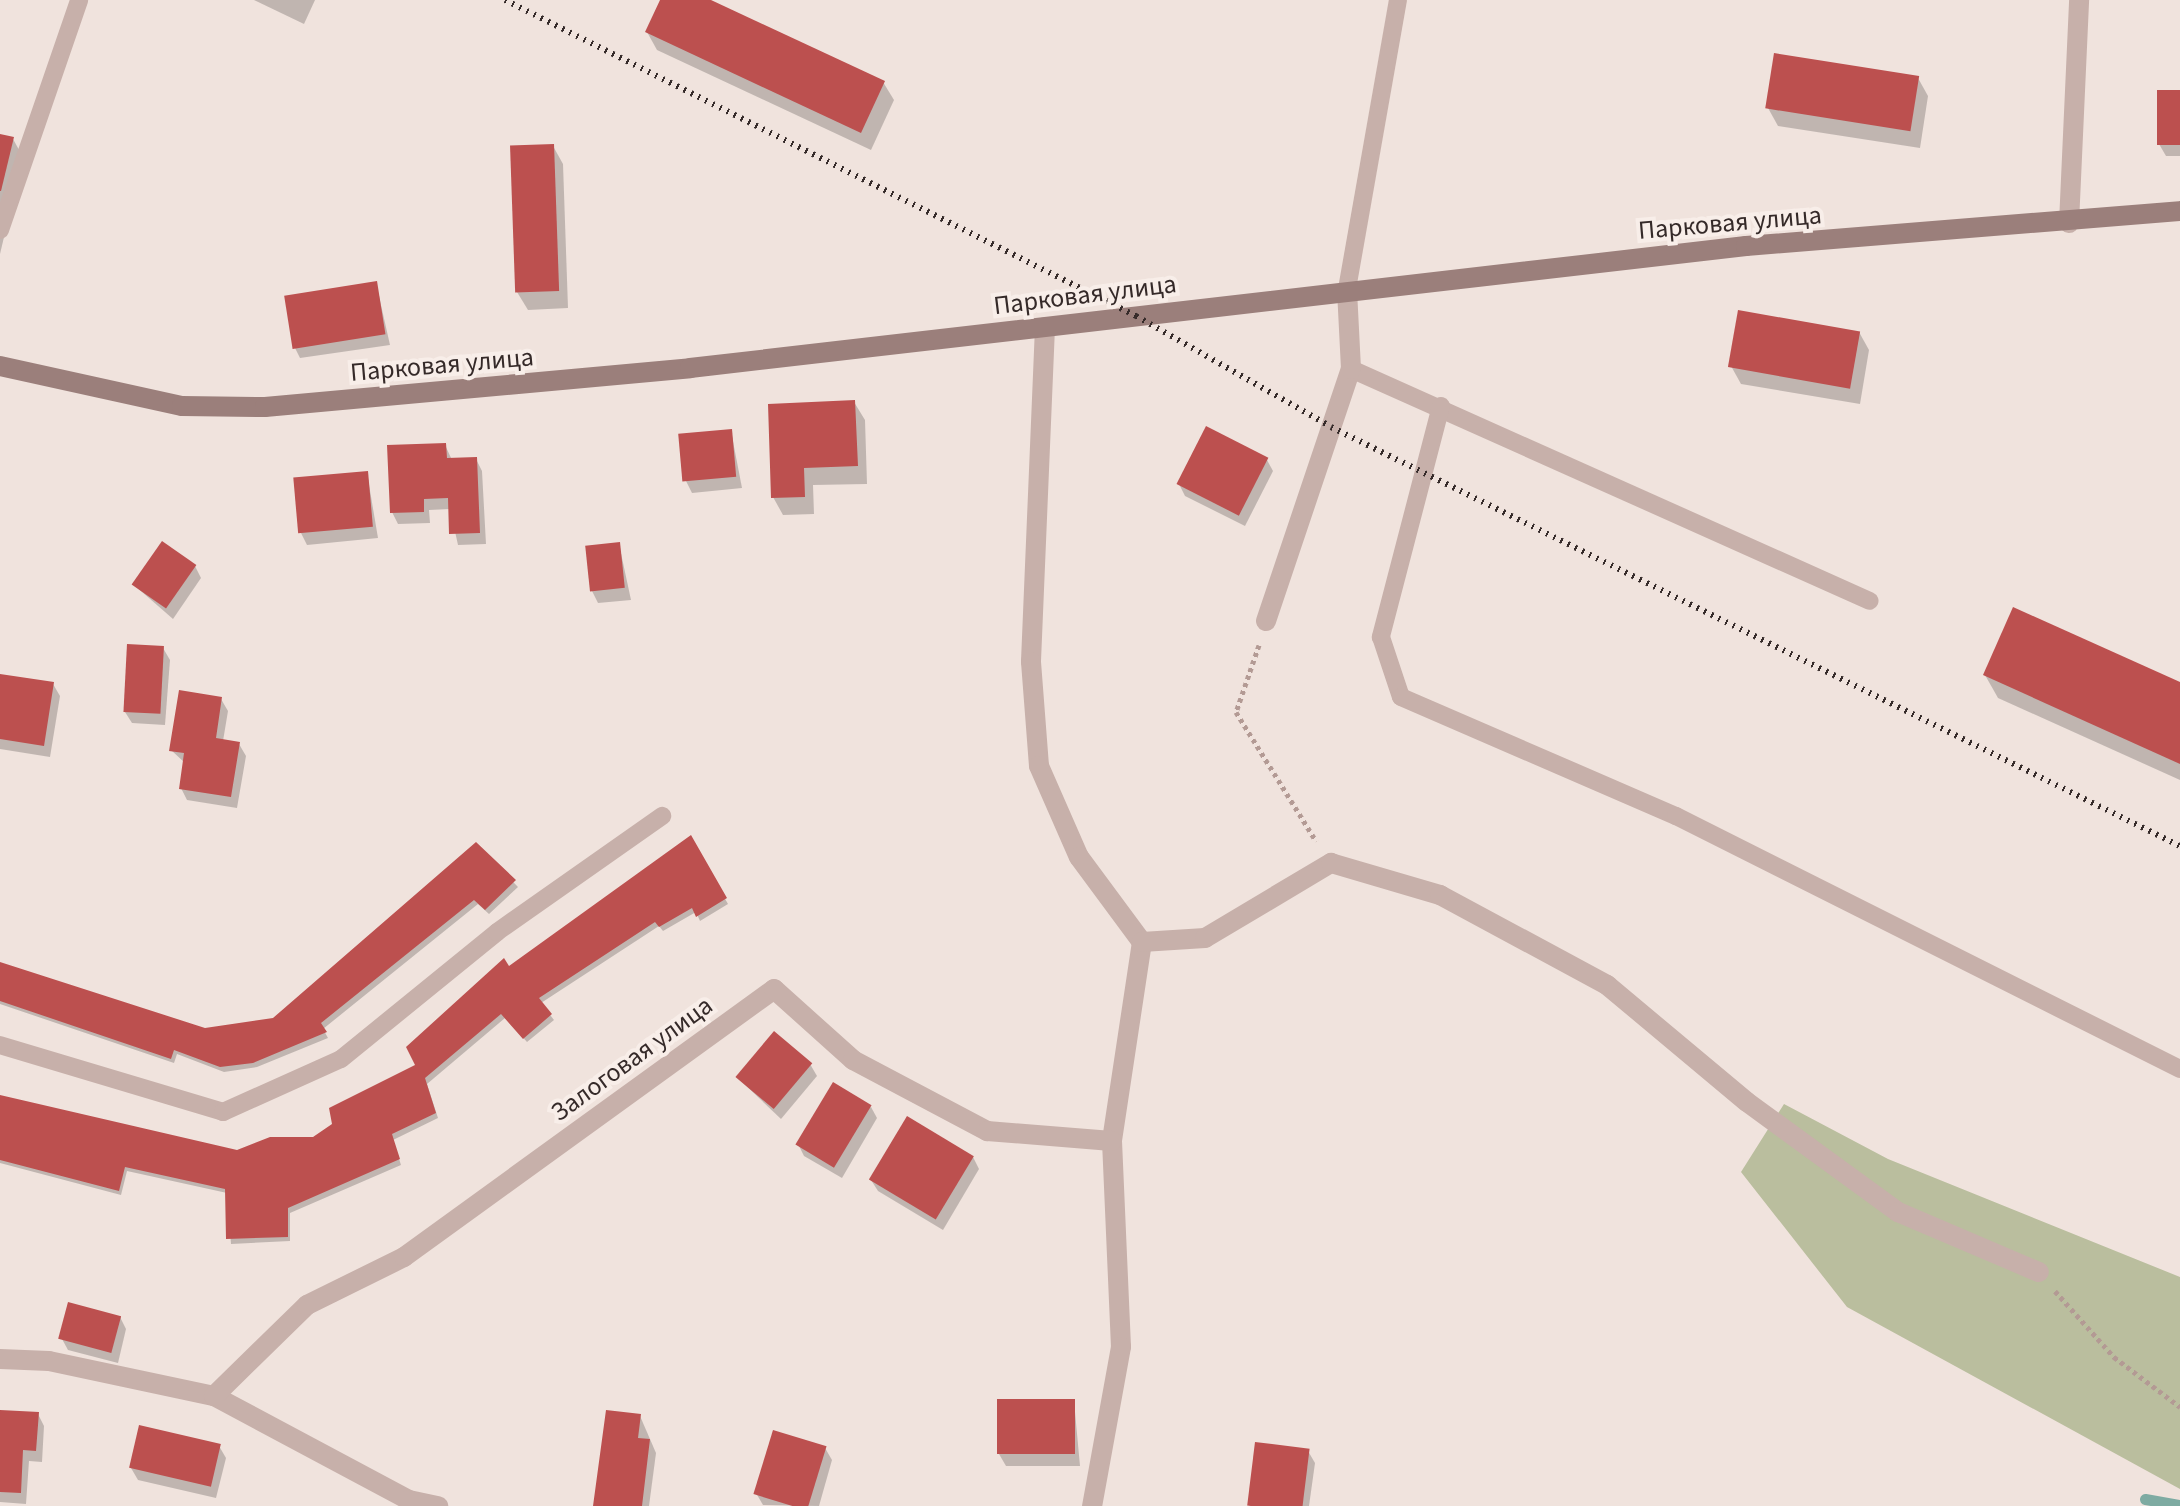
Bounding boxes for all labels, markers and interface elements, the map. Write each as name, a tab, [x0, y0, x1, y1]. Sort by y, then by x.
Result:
street label: Парковая улица	[1637, 199, 1823, 247]
street label: Парковая улица	[992, 268, 1178, 322]
street label: Парковая улица	[349, 341, 535, 389]
street label: Залоговая улица	[545, 990, 719, 1128]

